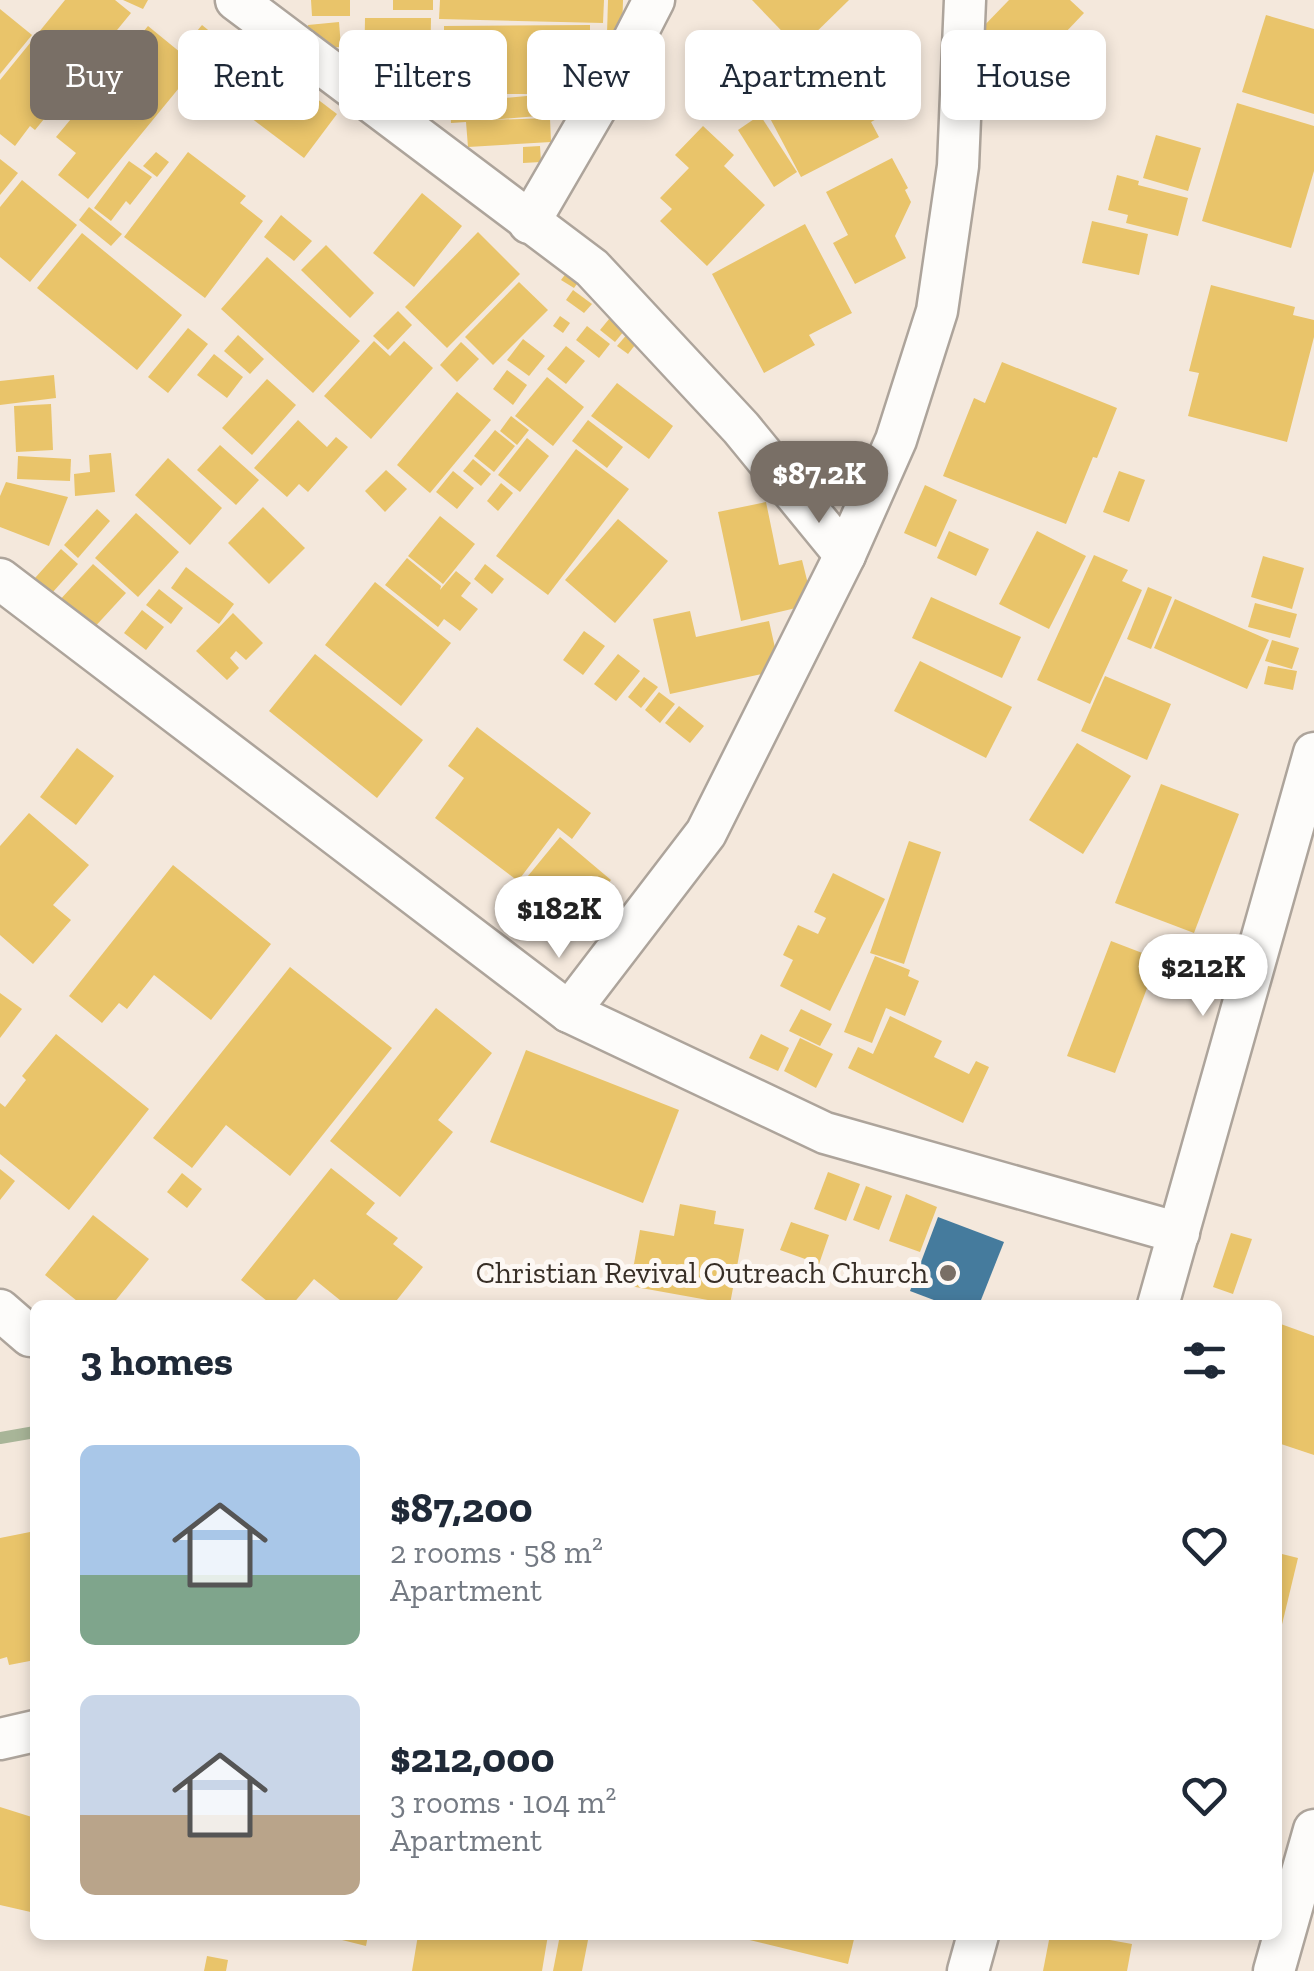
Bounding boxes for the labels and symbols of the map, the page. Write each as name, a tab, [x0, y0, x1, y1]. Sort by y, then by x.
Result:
pin: $87.2K	[738, 441, 900, 526]
pin: $182K	[489, 876, 629, 961]
pin: $212K	[1133, 934, 1273, 1019]
place label: Christian Revival Outreach Church	[476, 1255, 928, 1291]
marker: Christian Revival Outreach Church	[937, 1262, 959, 1284]

